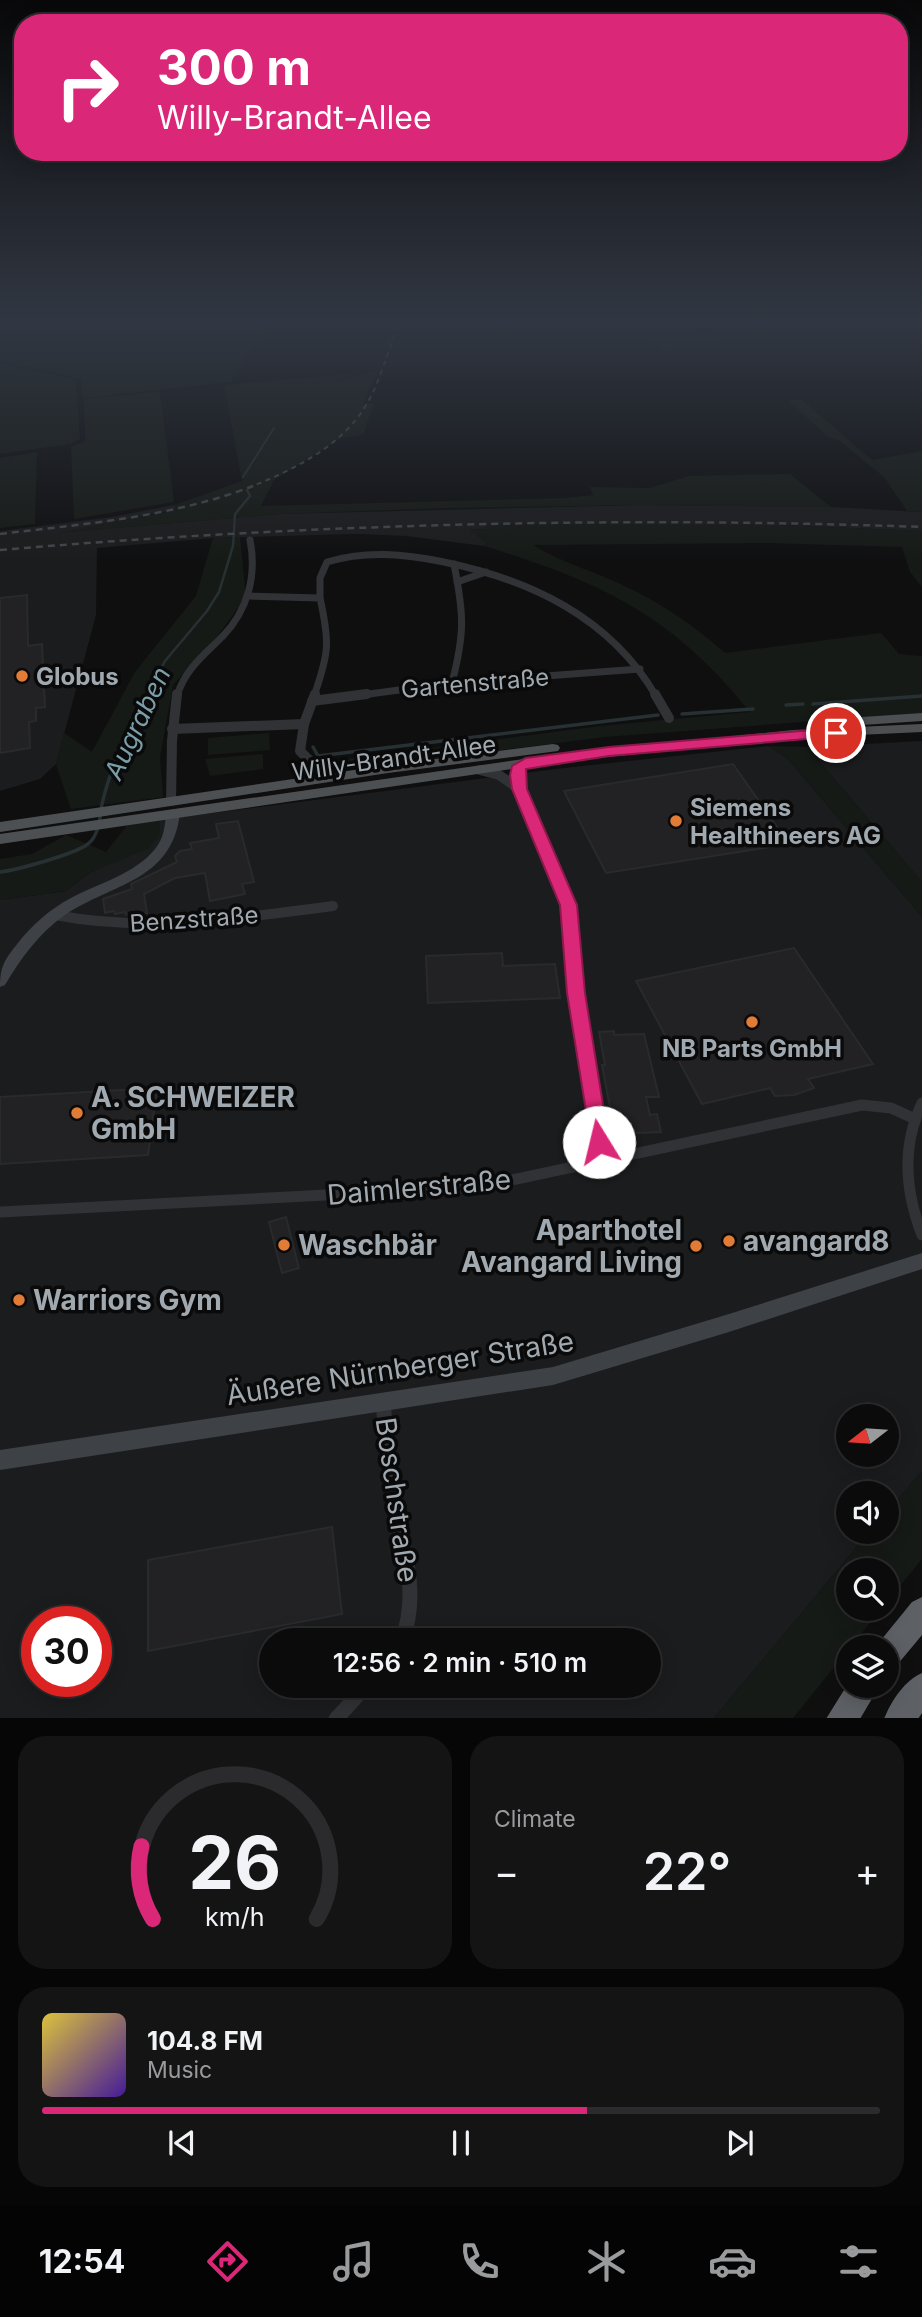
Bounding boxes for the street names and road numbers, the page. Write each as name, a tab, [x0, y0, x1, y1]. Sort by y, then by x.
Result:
street label: Gartenstraße	[400, 662, 550, 704]
street label: Willy-Brandt-Allee	[290, 729, 498, 787]
street label: Benzstraße	[129, 900, 259, 938]
street label: Daimlerstraße	[326, 1162, 512, 1212]
street label: Äußere Nürnberger Straße	[224, 1324, 576, 1412]
street label: Boschstraße	[369, 1415, 425, 1585]

